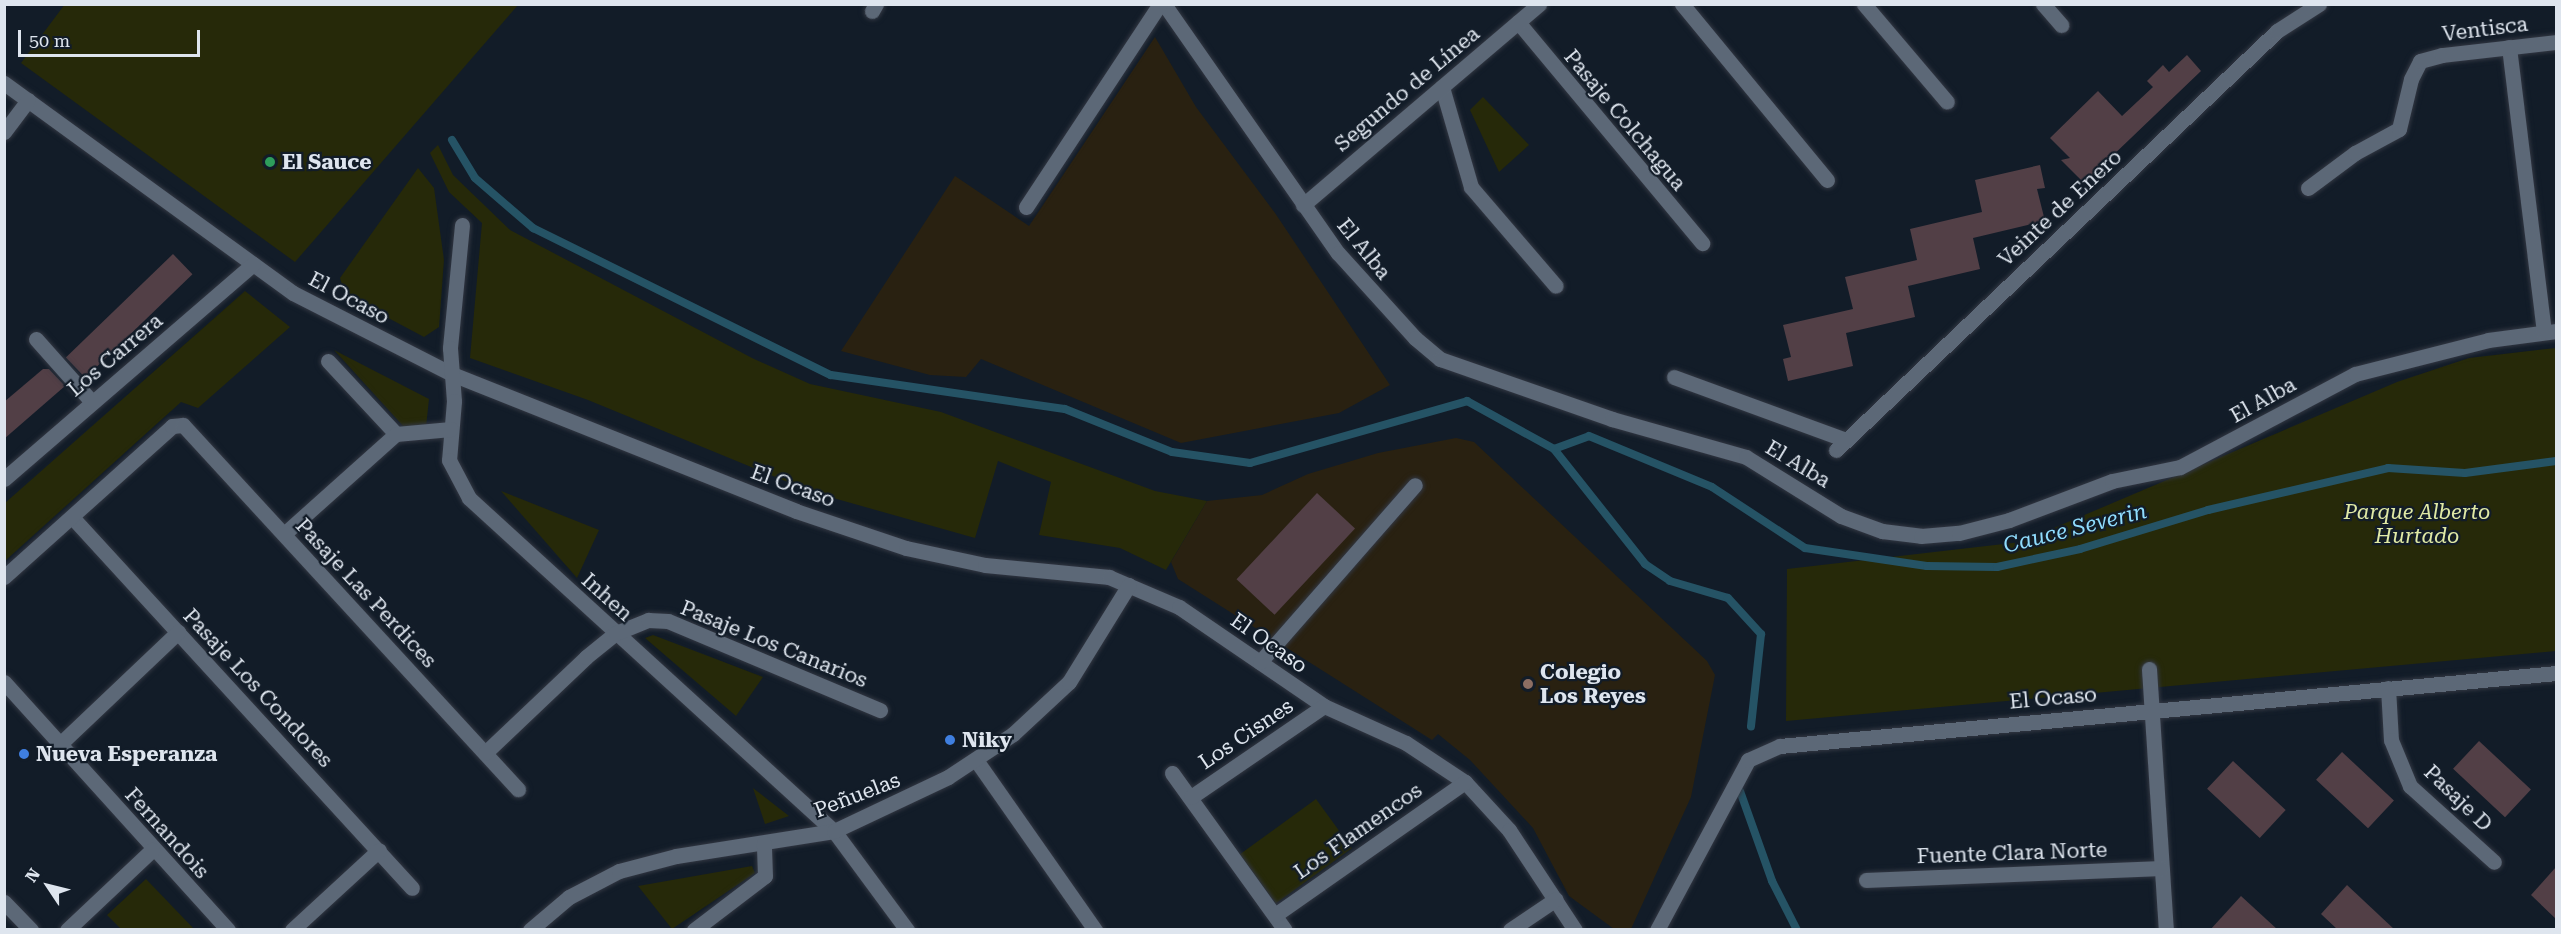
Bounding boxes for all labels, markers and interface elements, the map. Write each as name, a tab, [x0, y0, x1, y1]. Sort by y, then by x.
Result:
street label: Ventisca	[2441, 11, 2529, 47]
scale bar	[21, 18, 202, 56]
street label: Segundo de Línea	[1329, 21, 1485, 157]
text: 50 m	[29, 30, 70, 51]
street label: Pasaje Colchagua	[1559, 44, 1691, 196]
street label: Veinte de Enero	[1993, 144, 2127, 272]
place label: El Sauce	[282, 149, 372, 175]
marker: El Sauce	[263, 155, 277, 169]
street label: El Alba	[1332, 213, 1396, 285]
street label: El Ocaso	[304, 266, 394, 330]
street label: Los Carrera	[62, 308, 168, 402]
street label: El Alba	[2226, 372, 2300, 428]
street label: El Alba	[1761, 435, 1835, 493]
street label: El Ocaso	[747, 459, 839, 513]
water label: Cauce Severin	[2001, 497, 2149, 559]
park label: Parque Alberto Hurtado	[2344, 499, 2490, 549]
street label: Pasaje Las Perdices	[290, 513, 442, 673]
street label: Inhen	[576, 568, 638, 626]
street label: Pasaje Los Canarios	[677, 595, 871, 693]
street label: Pasaje Los Condores	[178, 603, 338, 773]
street label: El Ocaso	[1226, 607, 1312, 679]
place label: Colegio Los Reyes	[1540, 659, 1646, 709]
marker: Colegio Los Reyes	[1521, 677, 1535, 691]
street label: El Ocaso	[2008, 682, 2098, 714]
street label: Los Cisnes	[1194, 693, 1298, 775]
place label: Niky	[962, 727, 1012, 753]
marker: Niky	[943, 733, 957, 747]
place label: Nueva Esperanza	[36, 741, 217, 767]
marker: Nueva Esperanza	[17, 747, 31, 761]
street label: Pasaje D	[2419, 759, 2497, 837]
street label: Peñuelas	[810, 767, 904, 823]
street label: Los Flamencos	[1289, 777, 1427, 885]
street label: Fernandois	[120, 782, 214, 884]
street label: Fuente Clara Norte	[1916, 837, 2108, 869]
north arrow	[18, 856, 78, 916]
text: N	[22, 865, 44, 886]

